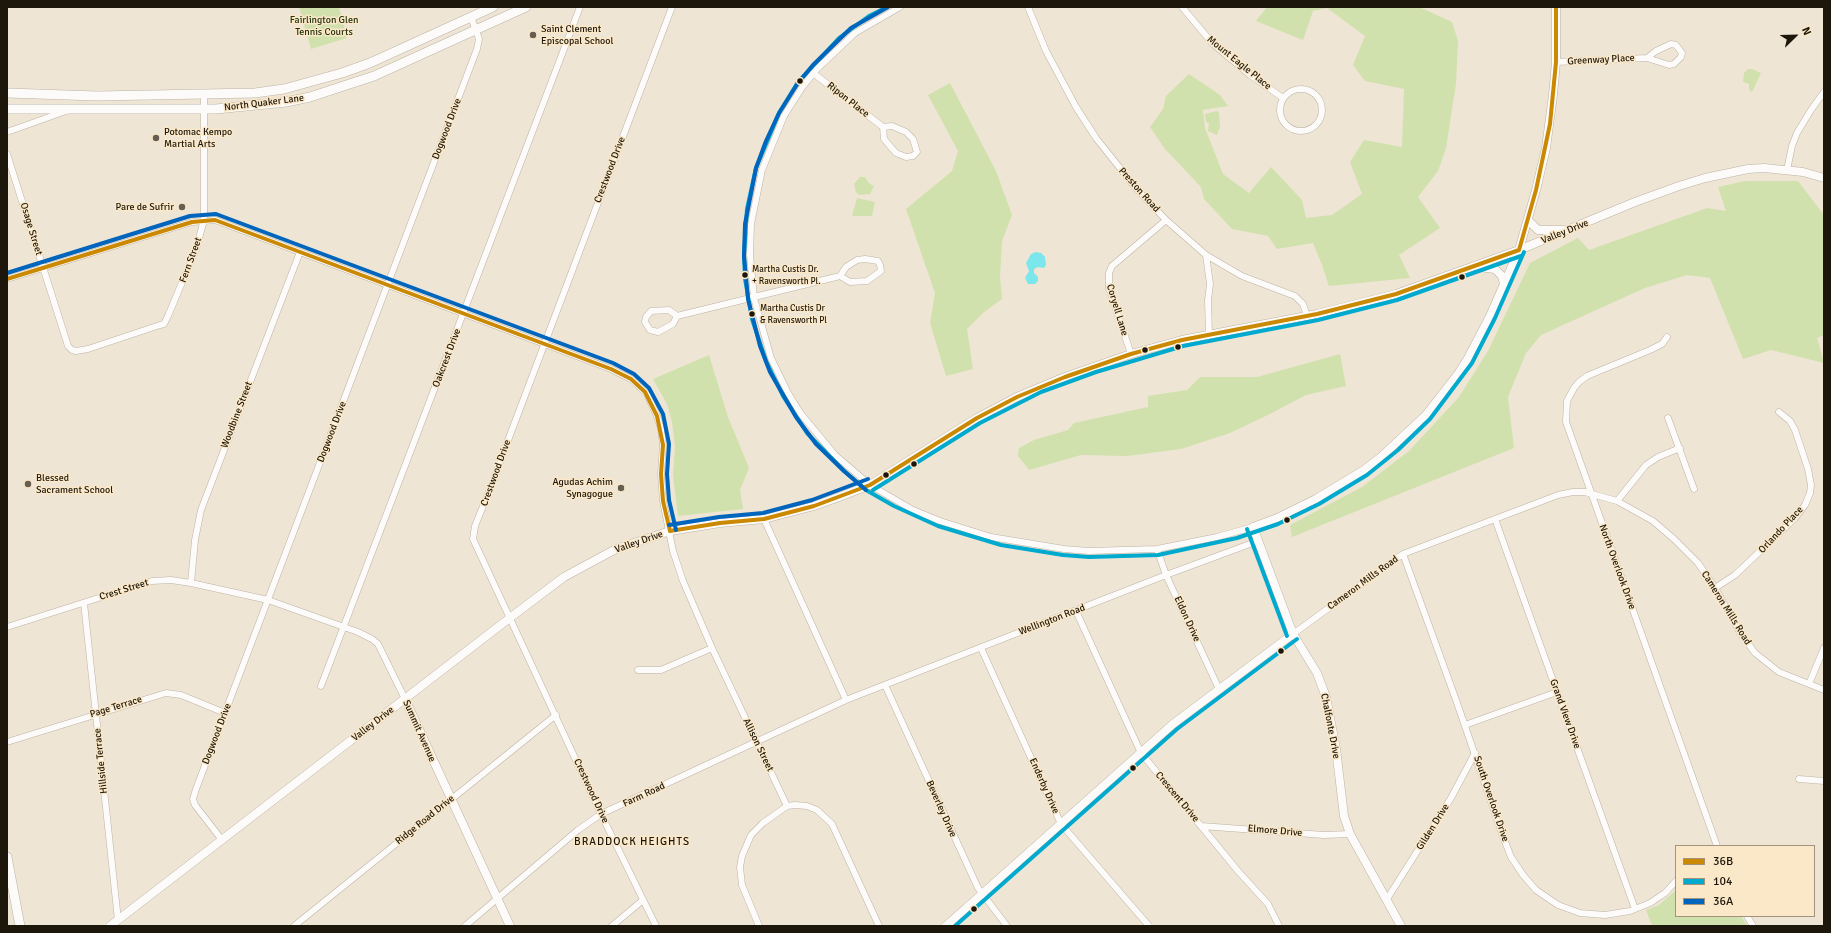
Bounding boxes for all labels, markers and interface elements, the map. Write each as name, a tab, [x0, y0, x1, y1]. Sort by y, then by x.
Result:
park label: Fairlington Glen Tennis Courts	[290, 14, 358, 38]
north arrow	[1775, 16, 1815, 56]
place label: Saint Clement Episcopal School	[541, 23, 613, 46]
text: N	[1799, 25, 1814, 37]
marker: Saint Clement Episcopal School	[528, 30, 538, 40]
street label: Mount Eagle Place	[1204, 33, 1274, 93]
street label: Greenway Place	[1567, 52, 1635, 68]
unlabelled marker	[795, 76, 805, 86]
street label: Ripon Place	[825, 80, 871, 120]
street label: North Quaker Lane	[223, 92, 305, 114]
street label: Dogwood Drive	[430, 97, 464, 161]
place label: Potomac Kempo Martial Arts	[164, 126, 232, 150]
marker: Potomac Kempo Martial Arts	[151, 133, 161, 143]
street label: Crestwood Drive	[592, 135, 628, 205]
street label: Preston Road	[1116, 165, 1162, 215]
street label: Osage Street	[17, 201, 45, 257]
place label: Pare de Sufrir	[115, 201, 174, 213]
marker: Pare de Sufrir	[177, 202, 187, 212]
street label: Valley Drive	[1539, 217, 1591, 247]
street label: Fern Street	[177, 236, 205, 284]
place label: Martha Custis Dr. + Ravensworth Pl.	[752, 265, 821, 286]
marker: Martha Custis Dr. + Ravensworth Pl.	[740, 270, 750, 280]
unlabelled marker	[1457, 272, 1467, 282]
street label: Coryell Lane	[1103, 283, 1131, 337]
place label: Martha Custis Dr & Ravensworth Pl	[760, 304, 827, 325]
marker: Martha Custis Dr & Ravensworth Pl	[747, 309, 757, 319]
street label: Oakcrest Drive	[430, 327, 464, 389]
unlabelled marker	[1173, 342, 1183, 352]
unlabelled marker	[1140, 345, 1150, 355]
street label: Woodbine Street	[219, 380, 255, 450]
street label: Dogwood Drive	[315, 400, 349, 464]
street label: Crestwood Drive	[478, 438, 514, 508]
unlabelled marker	[909, 459, 919, 469]
unlabelled marker	[881, 470, 891, 480]
place label: Blessed Sacrament School	[36, 472, 113, 496]
place label: Agudas Achim Synagogue	[552, 476, 613, 500]
marker: Blessed Sacrament School	[23, 479, 33, 489]
marker: Agudas Achim Synagogue	[616, 483, 626, 493]
street label: Orlando Place	[1756, 504, 1806, 556]
unlabelled marker	[1282, 515, 1292, 525]
street label: North Overlook Drive	[1596, 523, 1638, 611]
street label: Valley Drive	[613, 528, 665, 556]
street label: Cameron Mills Road	[1325, 553, 1401, 613]
street label: Cameron Mills Road	[1698, 569, 1754, 647]
street label: Crest Street	[98, 577, 150, 603]
street label: Eldon Drive	[1171, 594, 1203, 644]
street label: Wellington Road	[1017, 602, 1087, 638]
unlabelled marker	[1276, 646, 1286, 656]
street label: Grand View Drive	[1547, 678, 1583, 750]
street label: Chalfonte Drive	[1318, 692, 1342, 760]
street label: Page Terrace	[88, 693, 144, 721]
street label: Summit Avenue	[400, 698, 438, 764]
street label: Dogwood Drive	[200, 702, 234, 766]
street label: Valley Drive	[350, 704, 396, 744]
street label: Allison Street	[740, 716, 776, 774]
street label: Hillside Terrace	[92, 728, 110, 794]
street label: South Overlook Drive	[1471, 755, 1511, 843]
street label: Enderby Drive	[1026, 756, 1062, 816]
street label: Crestwood Drive	[571, 757, 611, 825]
unlabelled marker	[1128, 763, 1138, 773]
street label: Crescent Drive	[1152, 769, 1202, 825]
street label: Beverley Drive	[923, 779, 959, 839]
street label: Farm Road	[621, 780, 667, 810]
street label: Ridge Road Drive	[393, 793, 457, 847]
street label: Gilden Drive	[1414, 802, 1452, 852]
street label: Elmore Drive	[1247, 823, 1303, 839]
district label: BRADDOCK HEIGHTS	[574, 835, 690, 849]
legend	[1675, 845, 1815, 917]
text: 36B	[1713, 854, 1733, 869]
text: 104	[1713, 874, 1732, 889]
text: 36A	[1713, 894, 1733, 909]
unlabelled marker	[969, 904, 979, 914]

